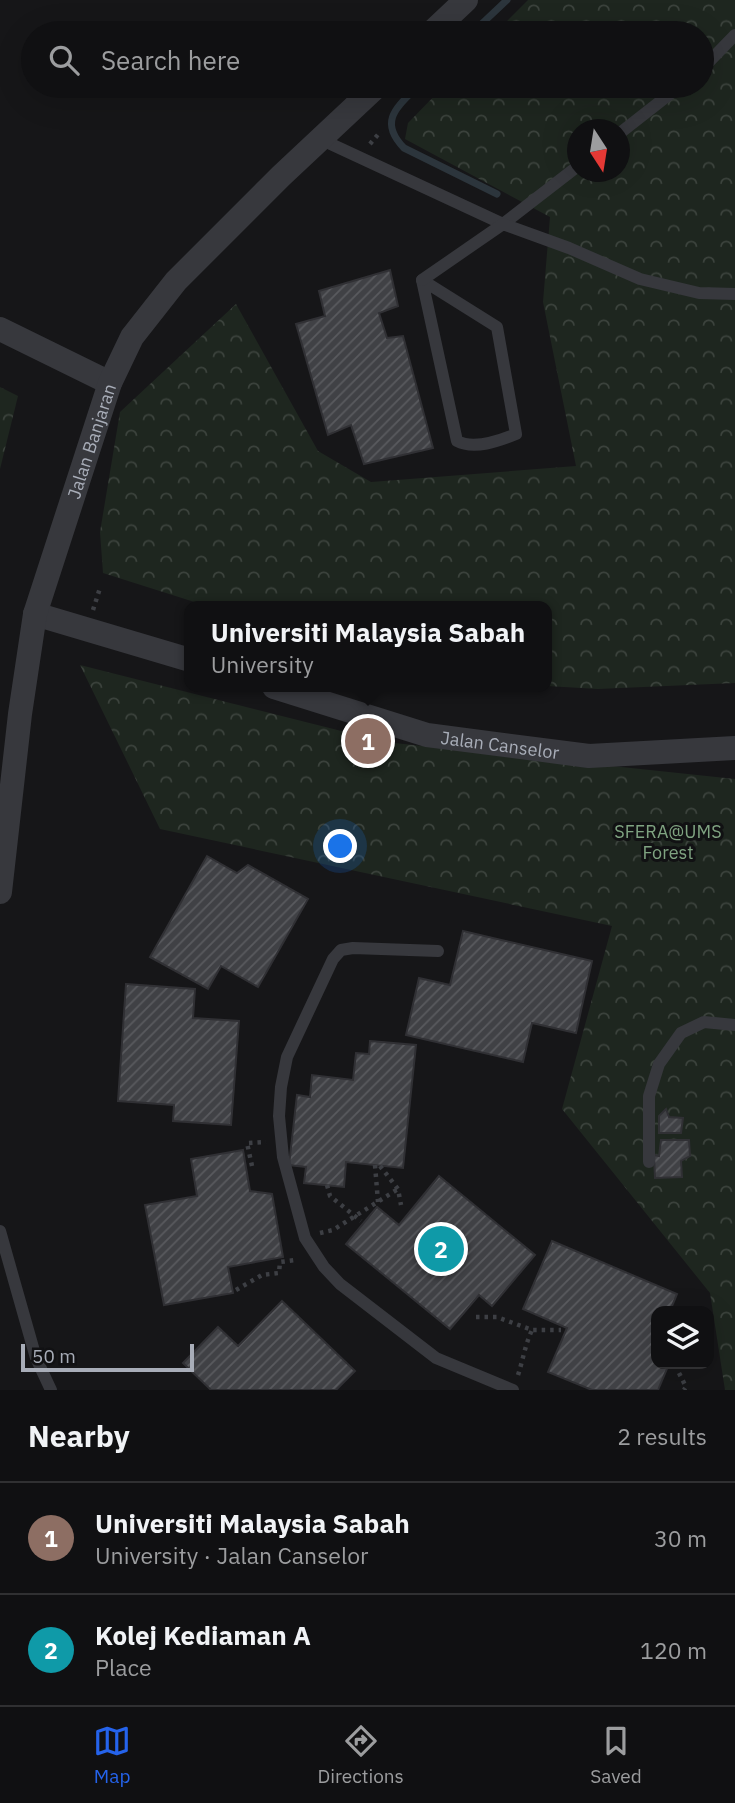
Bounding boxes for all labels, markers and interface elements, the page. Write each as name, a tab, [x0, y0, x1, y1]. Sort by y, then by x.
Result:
search box	[21, 21, 714, 98]
icon: search	[45, 41, 83, 79]
text: Search here	[101, 43, 240, 77]
north arrow	[567, 119, 630, 182]
street label: Jalan Banjaran	[62, 381, 121, 502]
popup	[184, 601, 552, 692]
text: Universiti Malaysia Sabah	[211, 615, 525, 649]
text: University	[211, 649, 314, 679]
pin: 1	[345, 715, 391, 767]
street label: Jalan Canselor	[439, 725, 561, 764]
park label: SFERA@UMS Forest	[614, 820, 722, 864]
your location	[323, 829, 357, 863]
pin: 2	[418, 1223, 464, 1275]
map controls	[651, 1306, 714, 1369]
button: layers	[651, 1306, 714, 1369]
scale bar	[21, 1341, 194, 1373]
text: 50 m	[32, 1344, 76, 1368]
text: Nearby	[28, 1416, 130, 1455]
text: 2 results	[617, 1421, 707, 1451]
text: Universiti Malaysia Sabah	[95, 1506, 410, 1540]
text: 1	[44, 1523, 58, 1553]
text: 30 m	[654, 1523, 707, 1553]
text: University · Jalan Canselor	[95, 1540, 369, 1570]
text: Kolej Kediaman A	[95, 1618, 311, 1652]
text: 2	[44, 1635, 58, 1665]
text: 120 m	[640, 1635, 707, 1665]
text: Place	[95, 1652, 152, 1682]
tab: Map	[93, 1722, 131, 1788]
tab: Directions	[317, 1722, 404, 1788]
tab: Saved	[590, 1722, 642, 1788]

